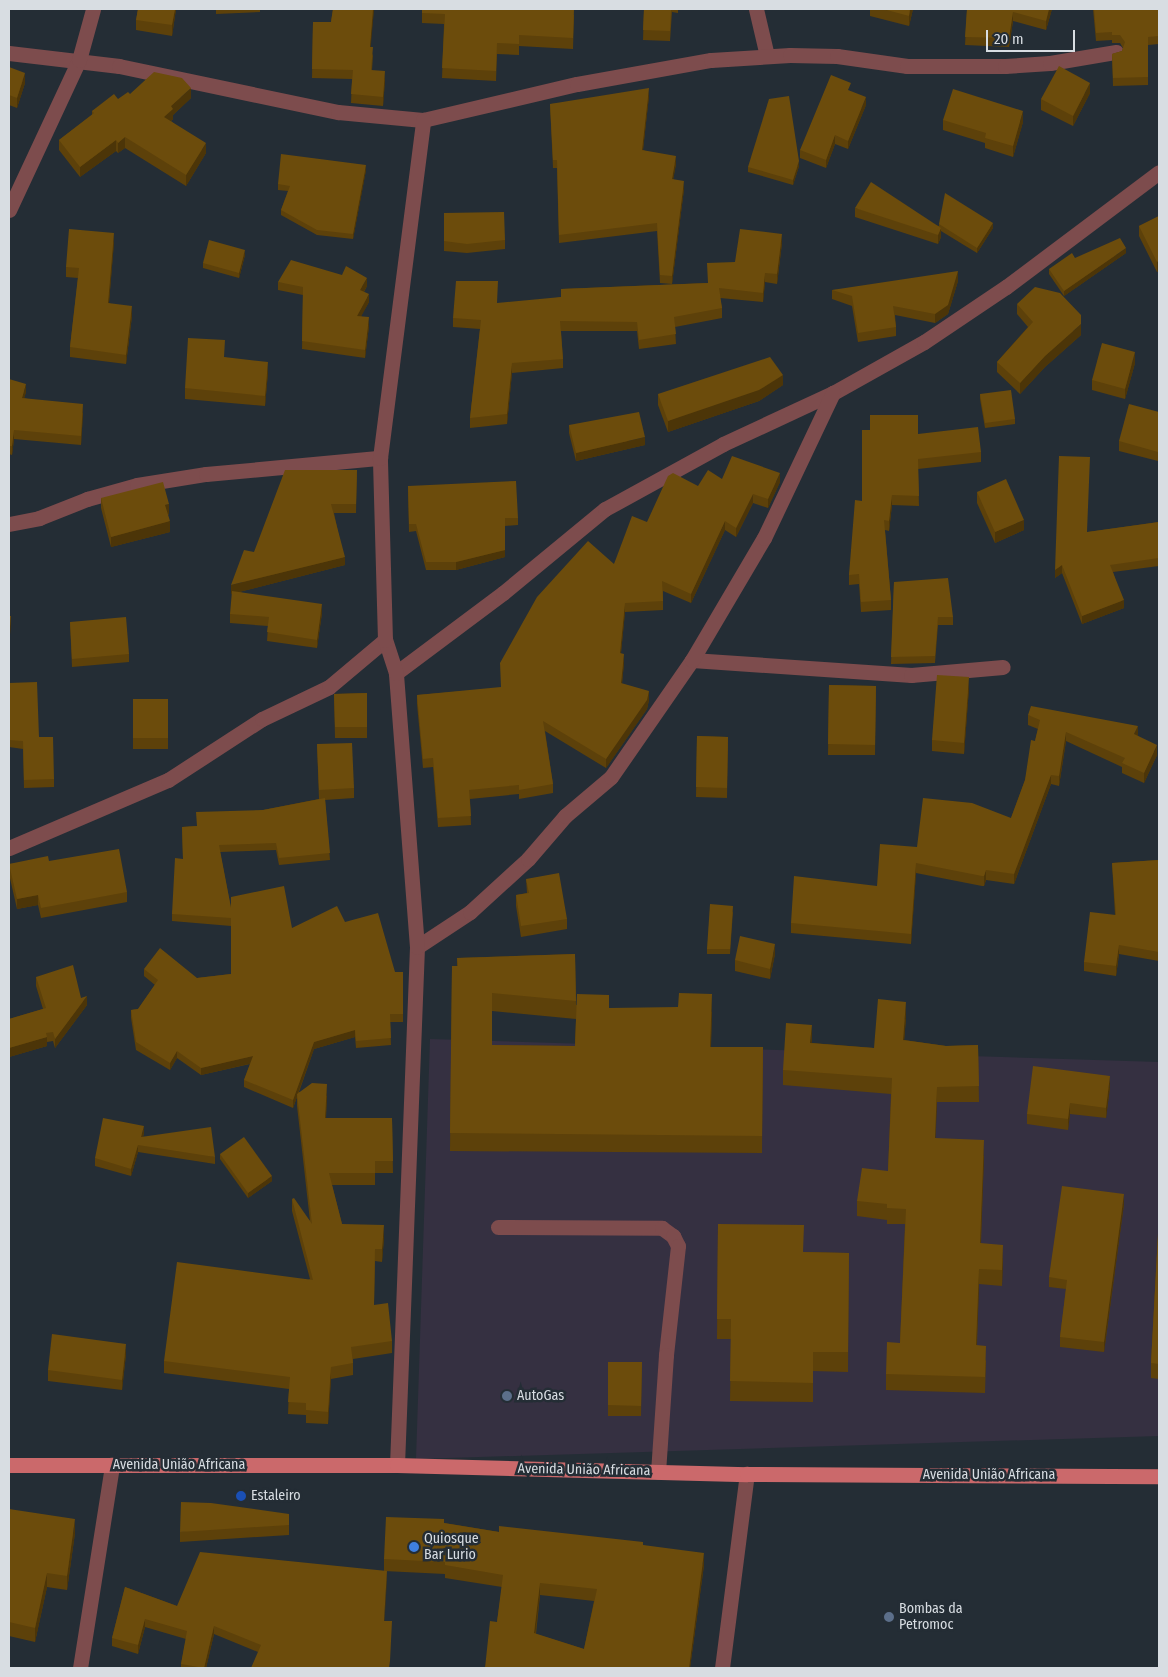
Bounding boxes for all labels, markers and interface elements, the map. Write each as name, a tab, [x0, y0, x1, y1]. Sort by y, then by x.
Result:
scale bar	[988, 20, 1077, 52]
text: 20 m	[994, 30, 1024, 48]
place label: AutoGas	[517, 1388, 564, 1404]
marker: AutoGas	[501, 1390, 513, 1402]
street label: Avenida União Africana	[113, 1457, 245, 1473]
street label: Avenida União Africana	[518, 1460, 650, 1480]
street label: Avenida União Africana	[923, 1467, 1055, 1483]
place label: Estaleiro	[251, 1488, 301, 1504]
marker: Estaleiro	[235, 1490, 247, 1502]
place label: Quiosque Bar Lurio	[424, 1531, 479, 1564]
marker: Quiosque Bar Lurio	[408, 1541, 420, 1553]
place label: Bombas da Petromoc	[899, 1601, 963, 1634]
marker: Bombas da Petromoc	[883, 1611, 895, 1623]

